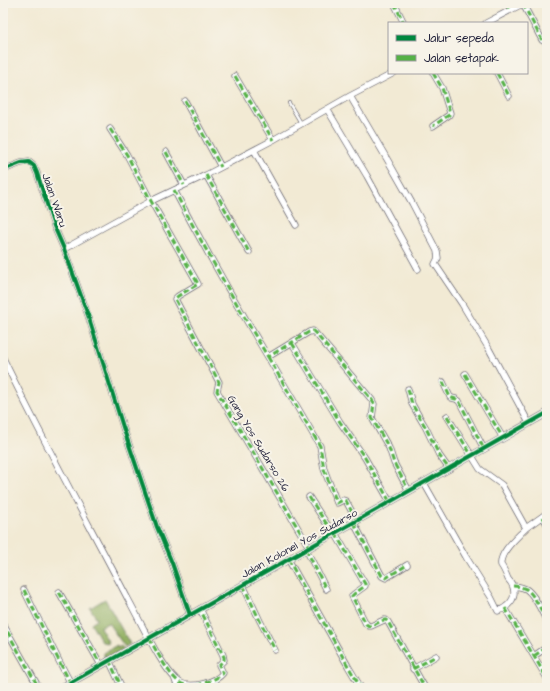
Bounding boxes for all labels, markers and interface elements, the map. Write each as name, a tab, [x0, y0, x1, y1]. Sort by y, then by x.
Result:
legend	[388, 22, 528, 74]
text: Jalur sepeda	[424, 30, 494, 47]
text: Jalan setapak	[424, 50, 500, 67]
street label: Jalan Waru	[38, 171, 71, 230]
street label: Gang Yos Sudarso 26	[223, 392, 293, 495]
street label: Jalan Kolonel Yos Sudarso	[238, 505, 361, 582]

